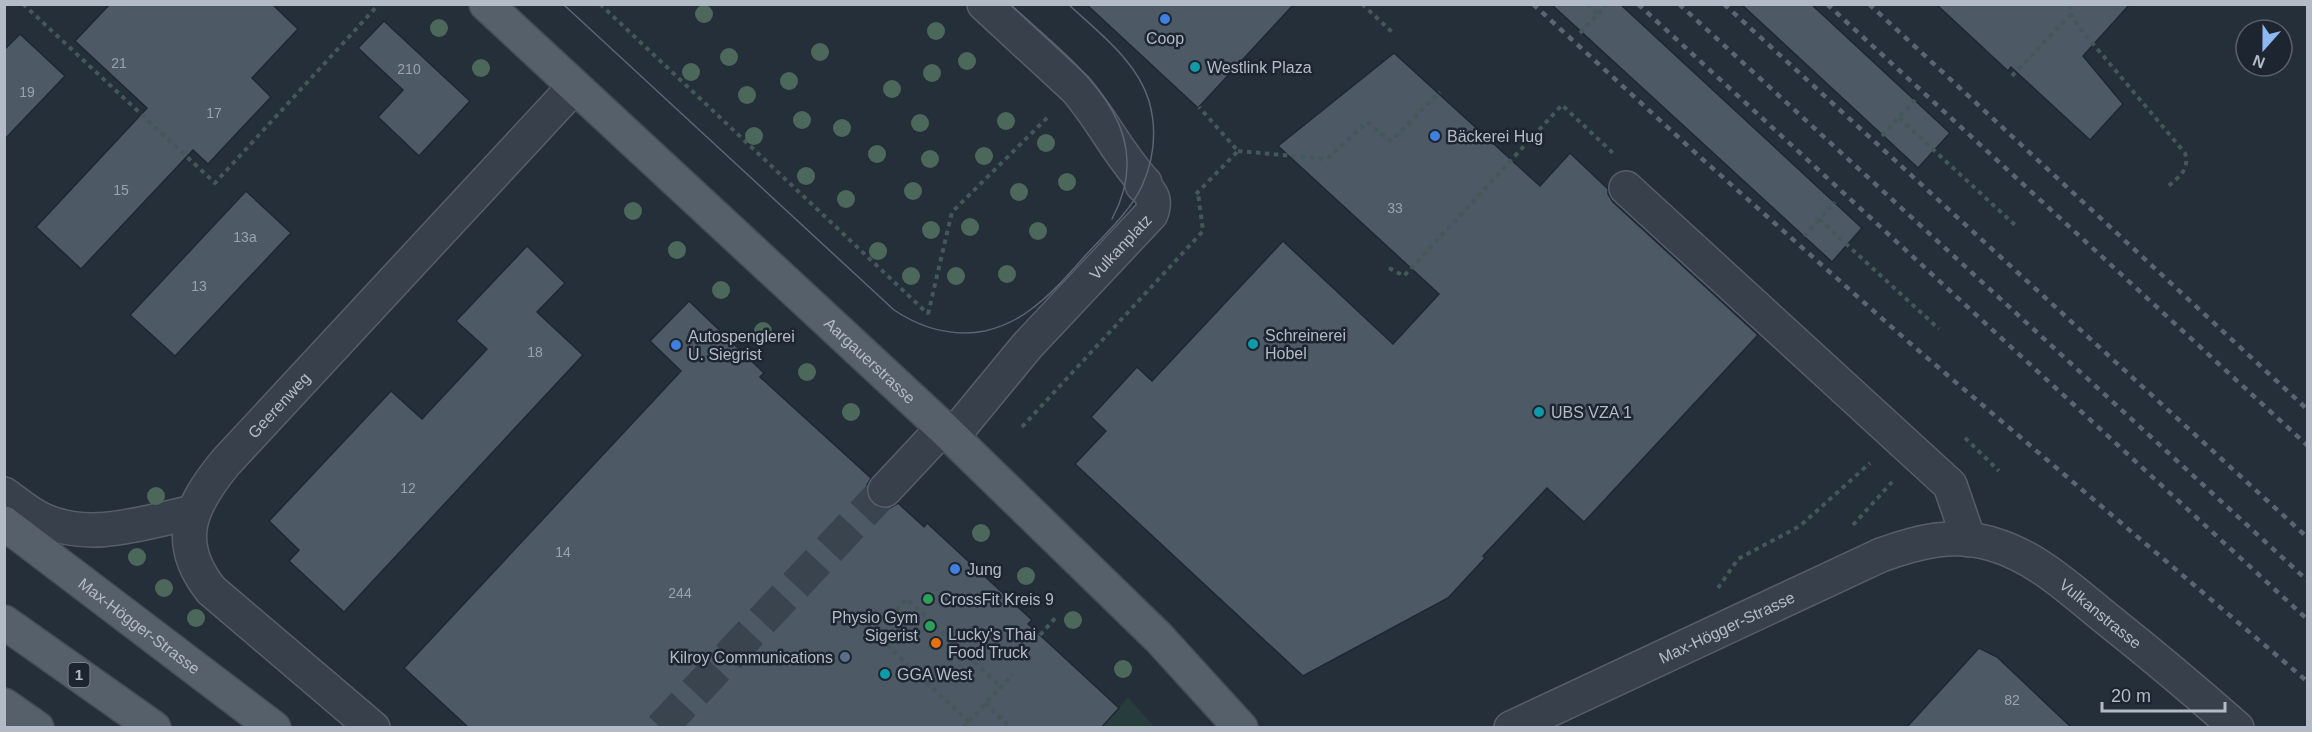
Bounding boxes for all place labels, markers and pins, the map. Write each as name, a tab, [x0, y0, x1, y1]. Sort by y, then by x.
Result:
marker: Coop	[1158, 12, 1172, 26]
place label: Coop	[1146, 30, 1184, 47]
place label: Westlink Plaza	[1207, 59, 1312, 76]
marker: Westlink Plaza	[1188, 60, 1202, 74]
place label: Bäckerei Hug	[1447, 128, 1543, 145]
marker: Bäckerei Hug	[1428, 129, 1442, 143]
place label: Schreinerei Hobel	[1265, 327, 1346, 362]
place label: Autospenglerei U. Siegrist	[688, 328, 795, 363]
marker: Schreinerei Hobel	[1246, 337, 1260, 351]
marker: Autospenglerei U. Siegrist	[669, 338, 683, 352]
place label: UBS VZA 1	[1551, 404, 1632, 421]
marker: UBS VZA 1	[1532, 405, 1546, 419]
place label: Jung	[967, 561, 1002, 578]
marker: Jung	[948, 562, 962, 576]
place label: CrossFit Kreis 9	[940, 591, 1054, 608]
marker: CrossFit Kreis 9	[921, 592, 935, 606]
place label: Physio Gym Sigerist	[832, 609, 919, 644]
marker: Physio Gym Sigerist	[923, 619, 937, 633]
place label: Lucky's Thai Food Truck	[948, 626, 1036, 661]
marker: Lucky's Thai Food Truck	[929, 636, 943, 650]
place label: Kilroy Communications	[669, 649, 833, 666]
marker: Kilroy Communications	[838, 650, 852, 664]
place label: GGA West	[897, 666, 973, 683]
marker: GGA West	[878, 667, 892, 681]

